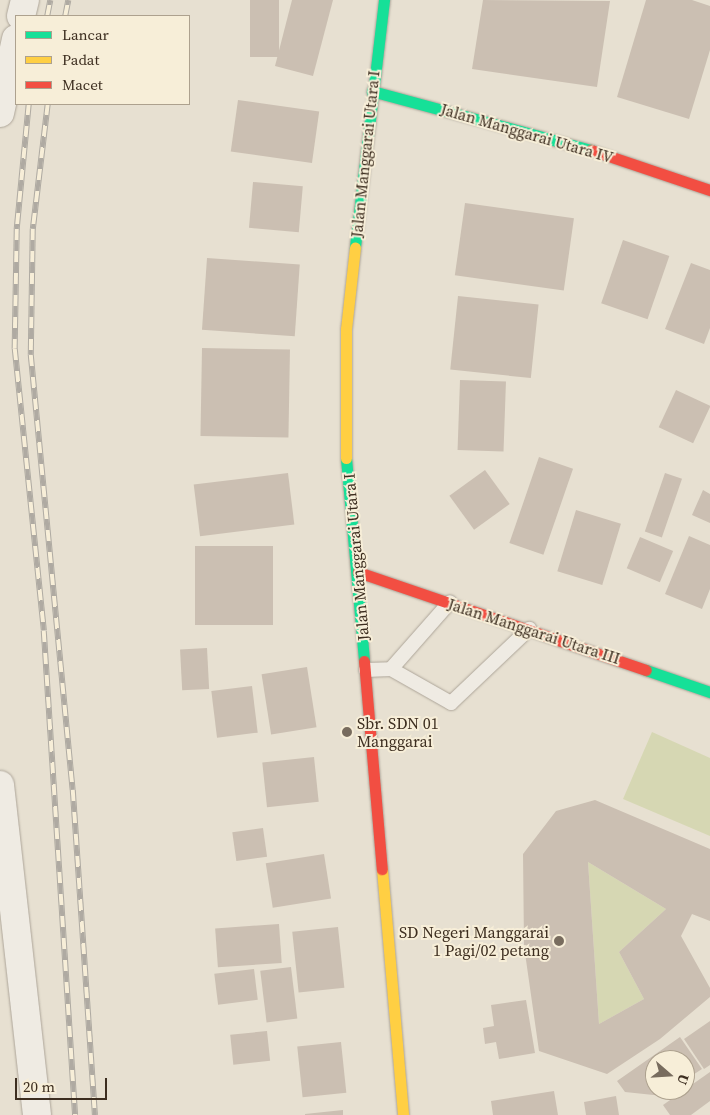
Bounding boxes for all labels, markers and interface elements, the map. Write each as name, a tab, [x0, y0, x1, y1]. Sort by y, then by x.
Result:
legend	[15, 15, 190, 105]
text: Lancar	[62, 24, 109, 45]
text: Padat	[62, 49, 99, 70]
street label: Jalan Manggarai Utara I	[347, 69, 383, 239]
text: Macet	[62, 74, 103, 95]
street label: Jalan Manggarai Utara IV	[438, 99, 616, 167]
street label: Jalan Manggarai Utara I	[339, 472, 373, 642]
street label: Jalan Manggarai Utara III	[445, 594, 623, 668]
place label: Sbr. SDN 01 Manggarai	[357, 713, 439, 751]
marker: Sbr. SDN 01 Manggarai	[341, 726, 353, 738]
place label: SD Negeri Manggarai 1 Pagi/02 petang	[399, 922, 549, 960]
marker: SD Negeri Manggarai 1 Pagi/02 petang	[553, 935, 565, 947]
north arrow	[645, 1050, 695, 1100]
scale bar	[18, 1068, 110, 1100]
text: U	[672, 1071, 694, 1088]
text: 20 m	[23, 1076, 55, 1097]

